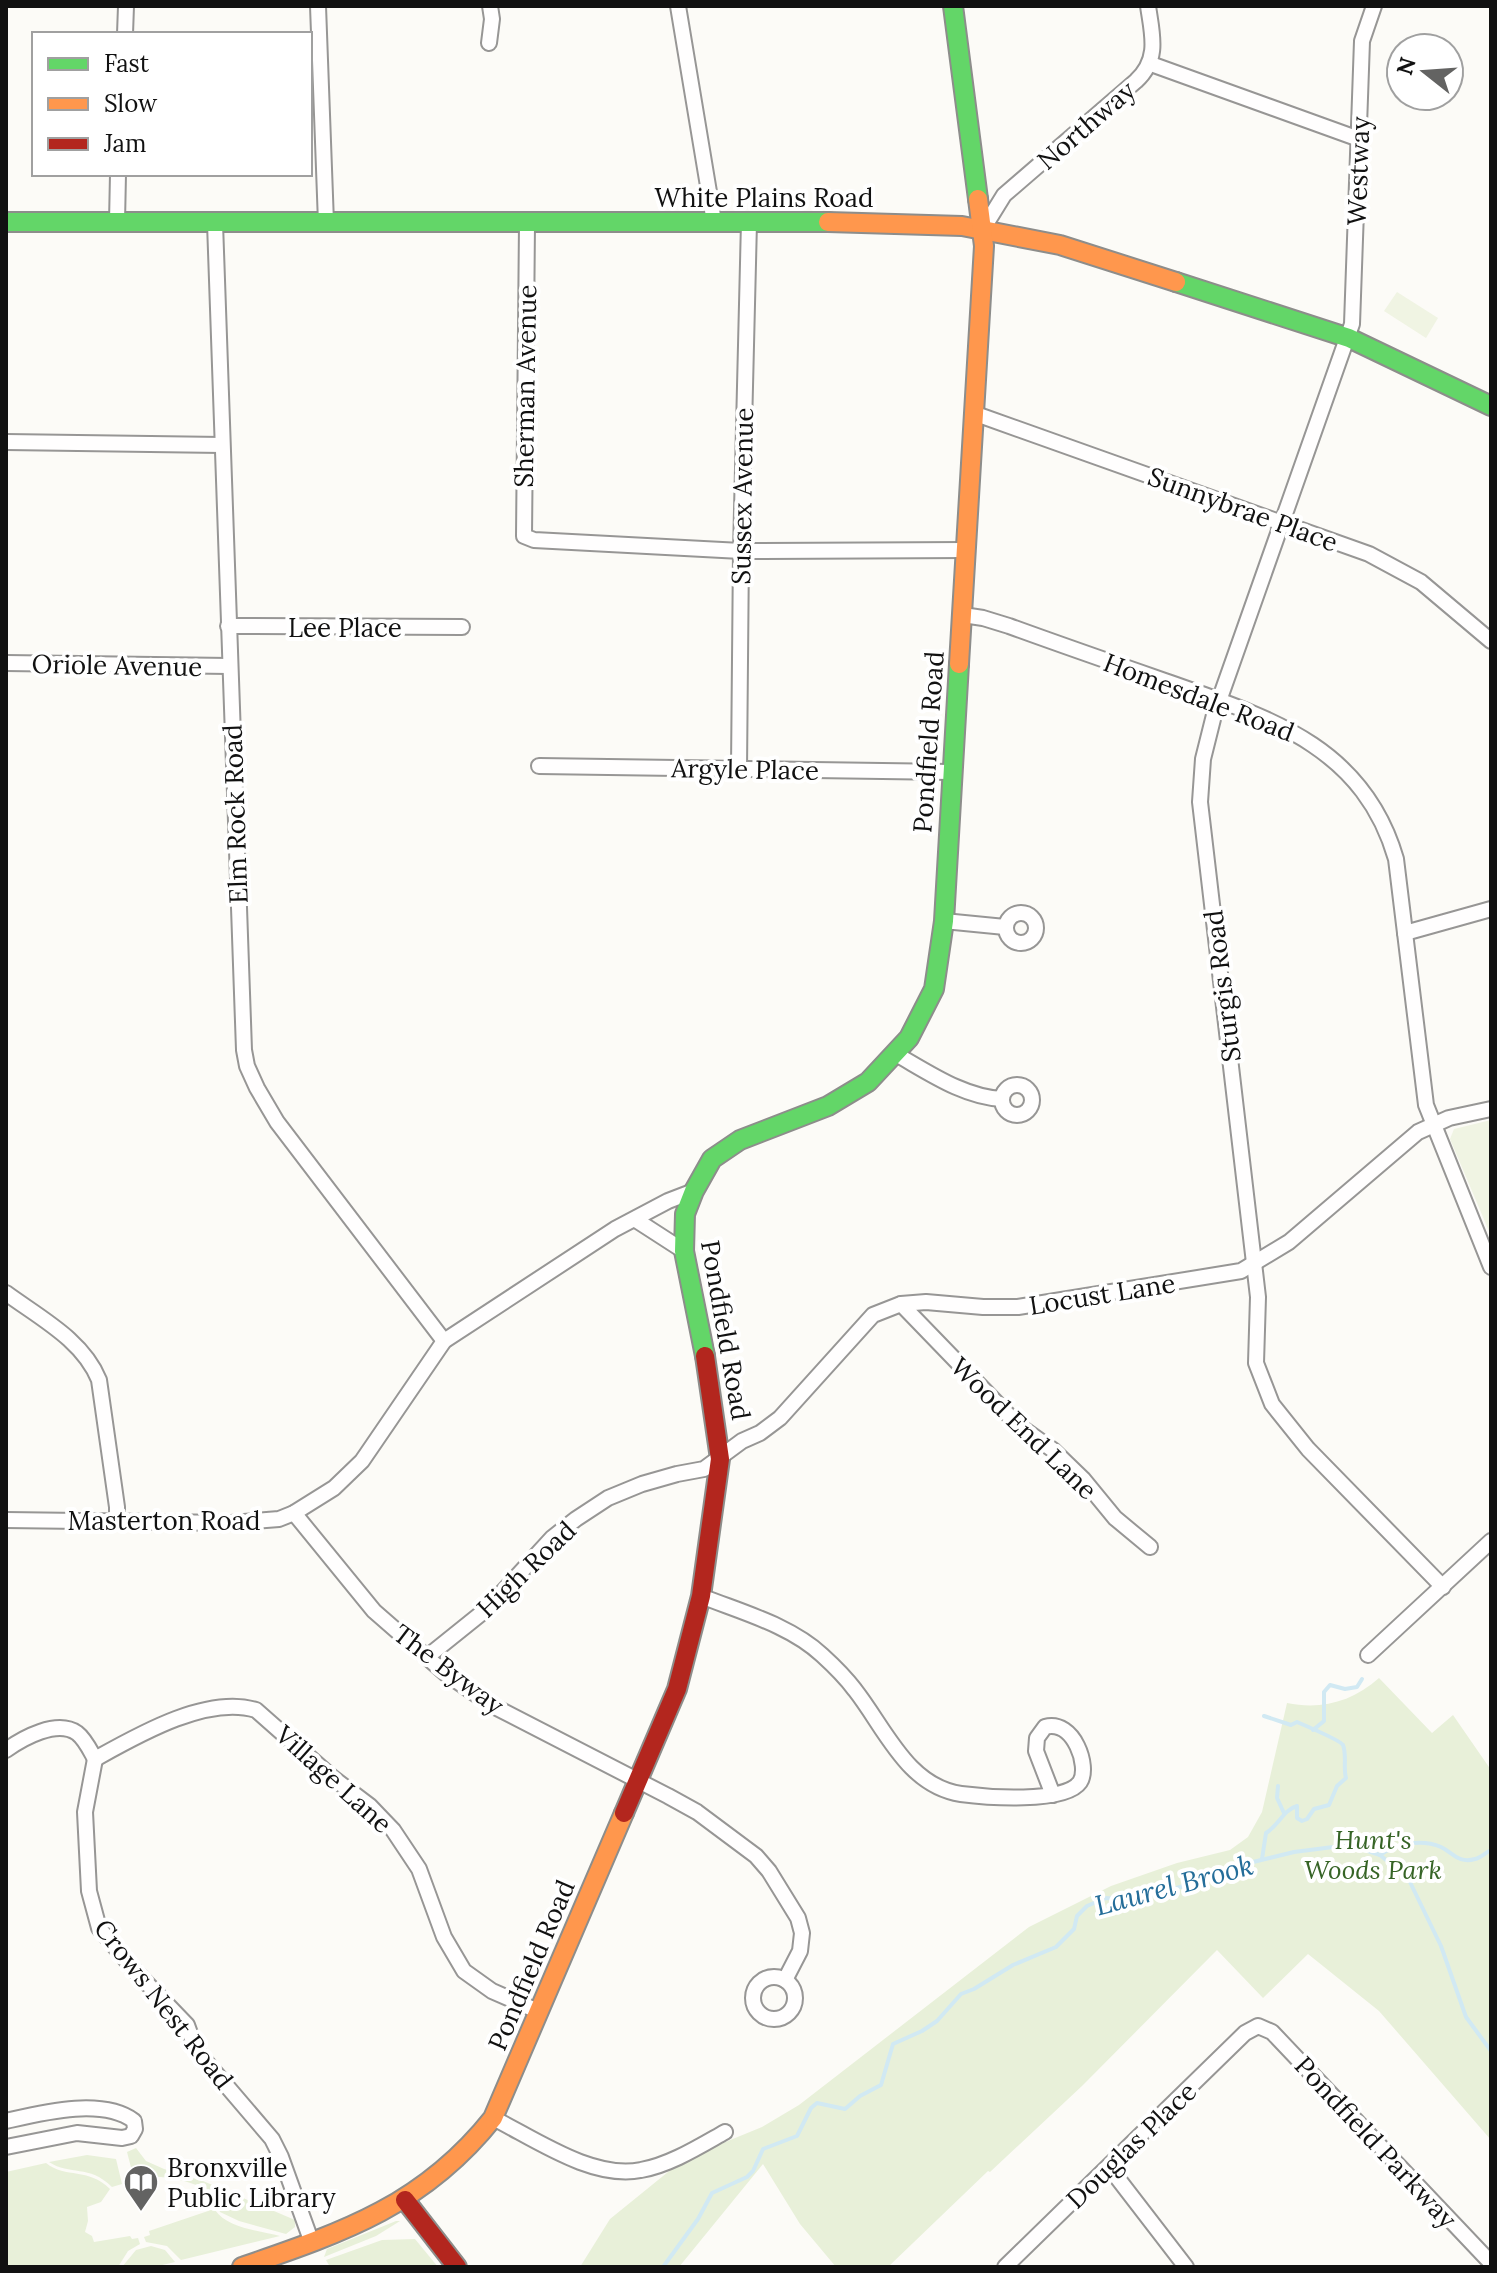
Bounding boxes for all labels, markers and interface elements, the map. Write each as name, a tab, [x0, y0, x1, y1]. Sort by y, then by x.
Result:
legend	[32, 32, 312, 176]
north arrow	[1385, 32, 1465, 112]
text: Fast	[104, 48, 150, 79]
text: N	[1390, 54, 1422, 78]
street label: Northway	[1030, 73, 1142, 177]
text: Slow	[104, 88, 158, 119]
street label: Westway	[1340, 116, 1376, 226]
text: Jam	[103, 128, 146, 159]
street label: White Plains Road	[654, 181, 874, 214]
street label: Sherman Avenue	[507, 284, 543, 488]
street label: Sussex Avenue	[724, 407, 760, 585]
street label: Sunnybrae Place	[1144, 459, 1342, 559]
street label: Lee Place	[288, 611, 402, 644]
street label: Homesdale Road	[1099, 645, 1299, 749]
street label: Oriole Avenue	[31, 647, 203, 683]
street label: Pondfield Road	[905, 650, 951, 834]
street label: Elm Rock Road	[215, 724, 255, 904]
street label: Argyle Place	[670, 751, 819, 787]
street label: Sturgis Road	[1196, 908, 1248, 1064]
street label: Pondfield Road	[694, 1237, 758, 1423]
street label: Locust Lane	[1027, 1266, 1177, 1322]
street label: Wood End Lane	[944, 1350, 1104, 1506]
street label: Masterton Road	[67, 1504, 261, 1537]
street label: High Road	[470, 1514, 582, 1624]
street label: The Byway	[387, 1617, 511, 1722]
street label: Village Lane	[268, 1717, 399, 1840]
park label: Hunt's Woods Park	[1304, 1823, 1442, 1886]
water label: Laurel Brook	[1091, 1847, 1257, 1923]
street label: Pondfield Road	[480, 1875, 582, 2055]
street label: Crows Nest Road	[87, 1912, 241, 2096]
street label: Pondfield Parkway	[1288, 2049, 1464, 2235]
street label: Douglas Place	[1059, 2075, 1203, 2215]
place label: Bronxville Public Library	[167, 2151, 336, 2214]
library icon: Bronxville Public Library	[122, 2163, 160, 2213]

